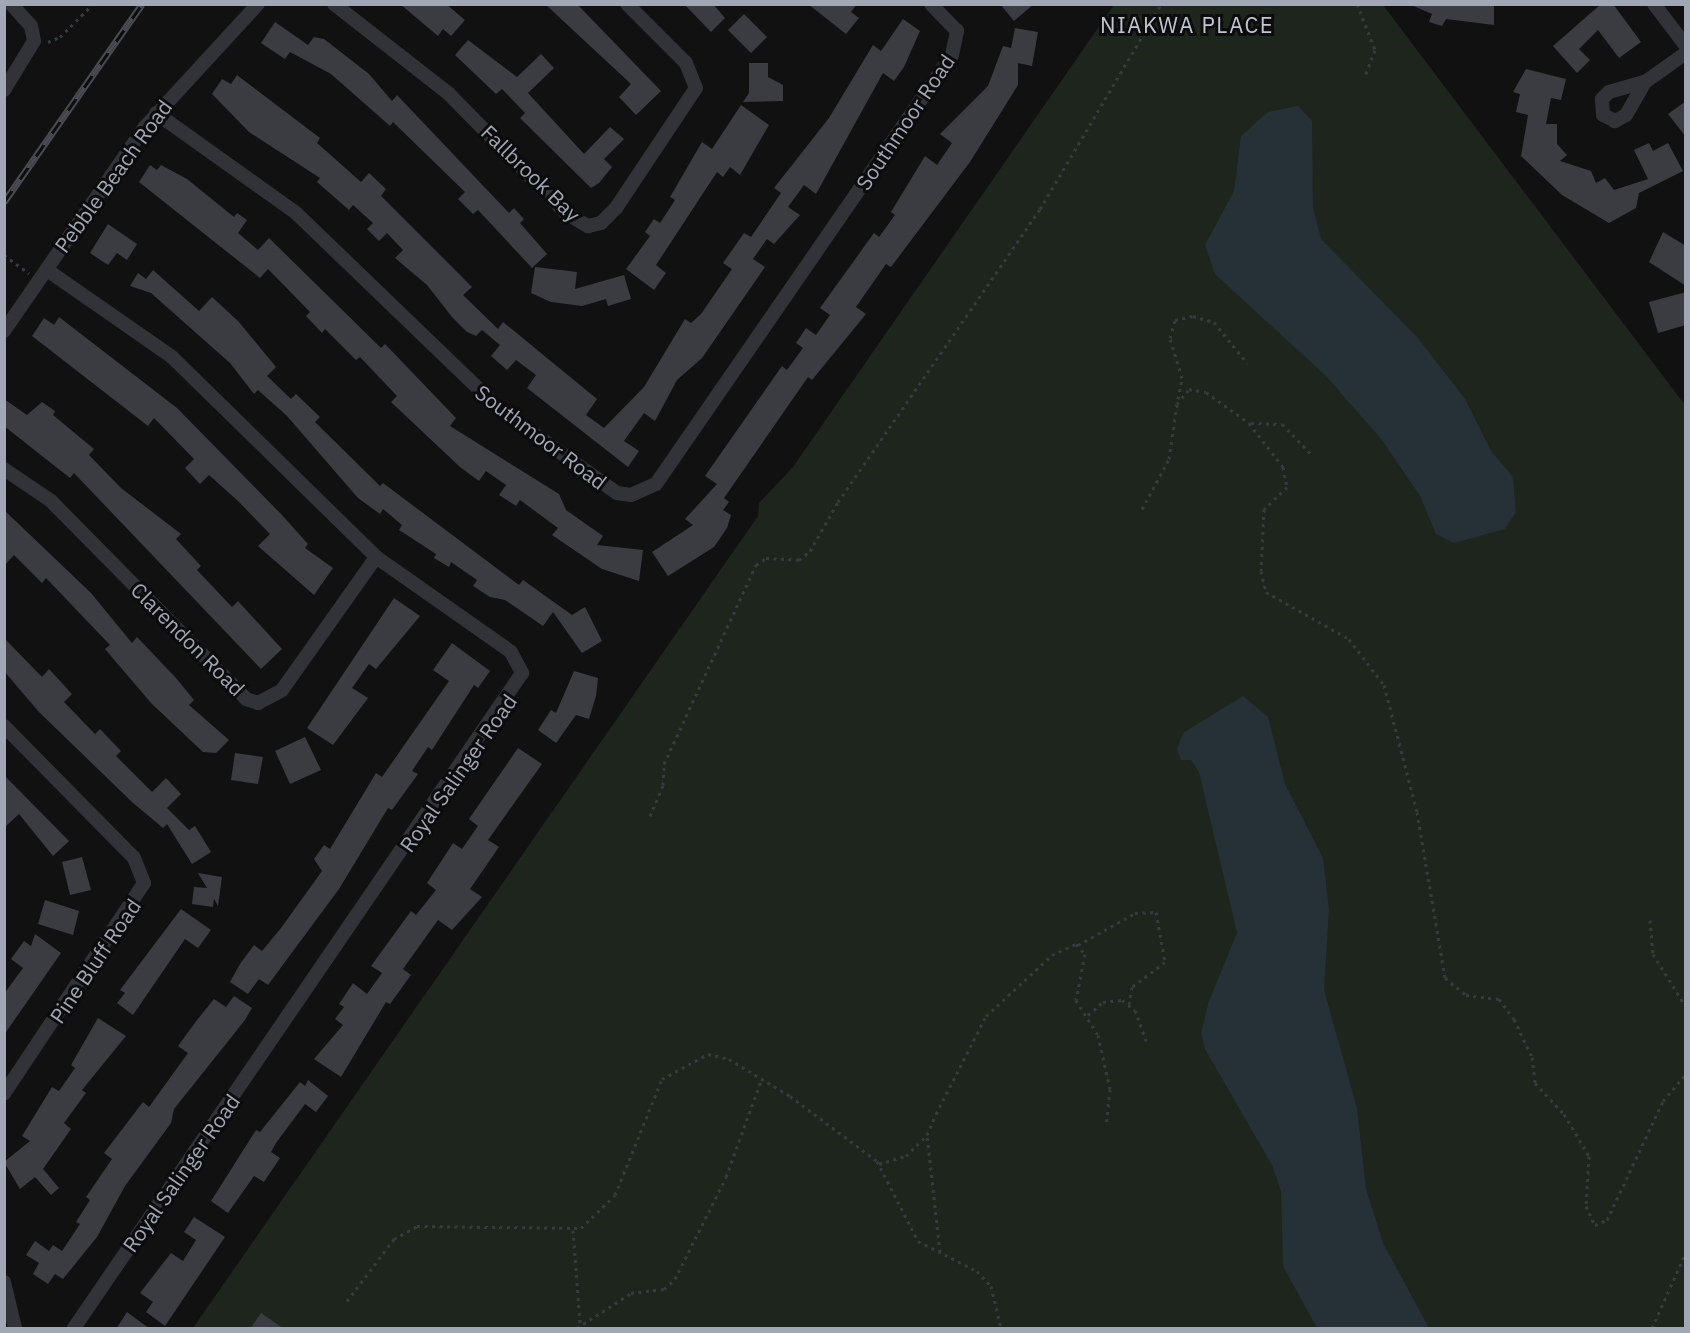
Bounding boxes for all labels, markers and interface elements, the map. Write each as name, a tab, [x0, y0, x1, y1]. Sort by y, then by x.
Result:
district label: NIAKWA PLACE	[1100, 12, 1274, 38]
street label: Southmoor Road	[850, 49, 960, 195]
street label: Pebble Beach Road	[49, 95, 177, 257]
street label: Fallbrook Bay	[476, 119, 586, 227]
street label: Southmoor Road	[470, 379, 612, 495]
street label: Clarendon Road	[126, 577, 250, 701]
street label: Royal Salinger Road	[394, 689, 522, 857]
street label: Pine Bluff Road	[44, 894, 146, 1028]
street label: Royal Salinger Road	[117, 1089, 245, 1257]

